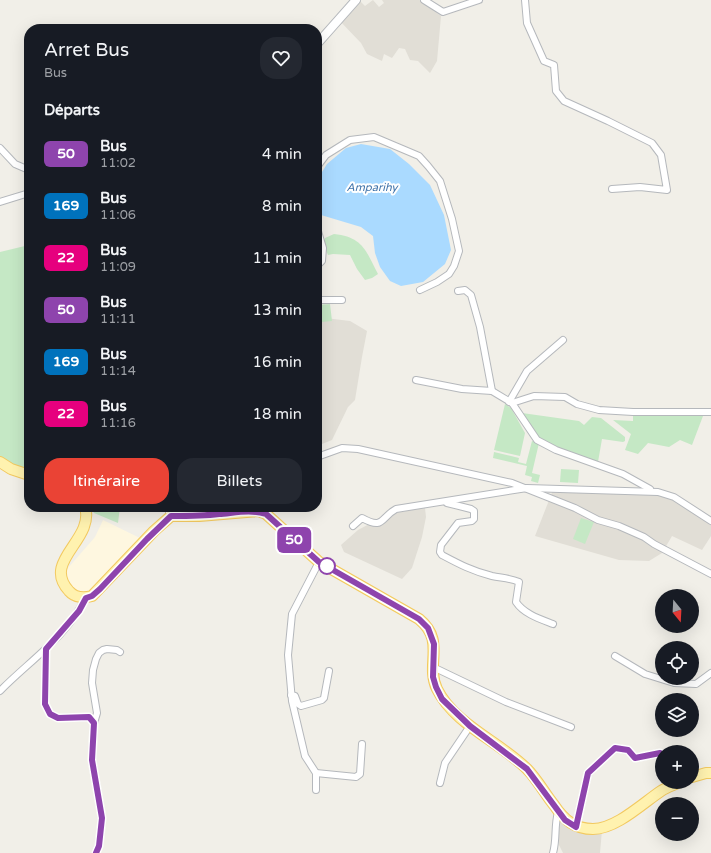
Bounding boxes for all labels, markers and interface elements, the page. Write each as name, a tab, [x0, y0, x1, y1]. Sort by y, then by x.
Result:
button: heart	[260, 37, 302, 79]
text: Arret Bus	[44, 39, 129, 61]
text: Bus	[44, 65, 67, 81]
text: Départs	[44, 101, 100, 119]
text: Bus	[100, 137, 127, 155]
text: 50	[57, 145, 75, 162]
text: 4 min	[262, 145, 302, 163]
text: 11:02	[100, 155, 136, 171]
water label: Amparihy	[347, 181, 398, 194]
text: Bus	[100, 189, 127, 207]
text: 169	[53, 197, 79, 214]
text: 8 min	[262, 197, 302, 215]
text: 11:06	[100, 207, 136, 223]
text: Bus	[100, 241, 127, 259]
text: 22	[57, 249, 75, 266]
text: 11 min	[253, 249, 302, 267]
text: 11:09	[100, 259, 136, 275]
text: Bus	[100, 293, 127, 311]
text: 50	[57, 301, 75, 318]
text: 13 min	[253, 301, 302, 319]
text: 11:11	[100, 311, 136, 327]
text: Bus	[100, 345, 127, 363]
text: 169	[53, 353, 79, 370]
text: 16 min	[253, 353, 302, 371]
text: 11:14	[100, 363, 136, 379]
text: Bus	[100, 397, 127, 415]
text: 22	[57, 405, 75, 422]
text: 18 min	[253, 405, 302, 423]
text: 11:16	[100, 415, 136, 431]
button: Itinéraire	[44, 458, 169, 504]
button: Billets	[177, 458, 302, 504]
line badge: 50	[276, 527, 312, 553]
text: 50	[285, 531, 303, 548]
unlabelled marker	[318, 557, 336, 575]
north arrow	[655, 589, 699, 633]
map controls	[655, 589, 699, 841]
button: locate	[655, 641, 699, 685]
button: layers	[655, 693, 699, 737]
button: +	[655, 745, 699, 789]
button: −	[655, 797, 699, 841]

